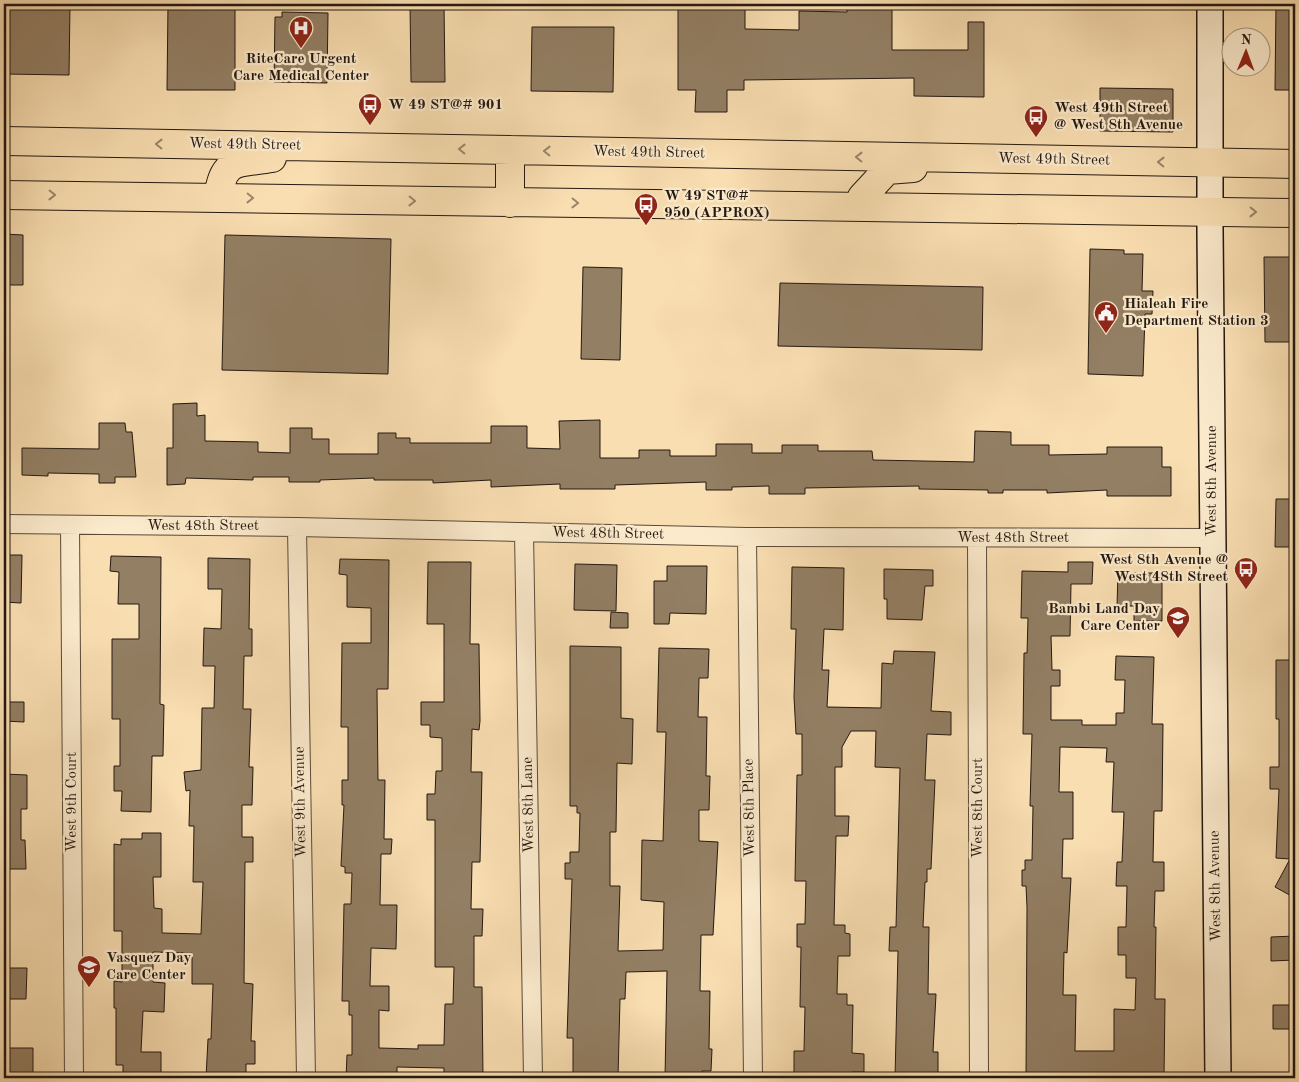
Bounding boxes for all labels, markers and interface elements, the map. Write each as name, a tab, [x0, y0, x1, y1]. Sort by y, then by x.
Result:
hospital icon: RiteCare Urgent Care Medical Center	[288, 15, 314, 49]
north arrow	[1222, 28, 1272, 78]
text: N	[1241, 33, 1252, 47]
place label: RiteCare Urgent Care Medical Center	[233, 52, 370, 84]
bus stop icon: W 49 ST@# 901	[357, 92, 383, 126]
place label: W 49 ST@# 901	[388, 98, 503, 113]
place label: West 49th Street @ West 8th Avenue	[1054, 101, 1183, 133]
bus stop icon: West 49th Street @ West 8th Avenue	[1023, 104, 1049, 138]
street label: West 49th Street	[189, 137, 301, 153]
one-way arrow	[155, 138, 163, 149]
one-way arrow	[457, 144, 465, 154]
street label: West 49th Street	[593, 145, 705, 161]
one-way arrow	[543, 146, 551, 156]
one-way arrow	[855, 151, 863, 162]
street label: West 49th Street	[998, 152, 1110, 168]
one-way arrow	[1157, 157, 1165, 167]
place label: W 49 ST@# 950 (APPROX)	[664, 189, 769, 221]
one-way arrow	[49, 190, 57, 201]
bus stop icon: W 49 ST@# 950 (APPROX)	[633, 192, 659, 226]
one-way arrow	[246, 193, 254, 204]
one-way arrow	[409, 196, 417, 206]
one-way arrow	[572, 198, 579, 208]
one-way arrow	[1249, 207, 1257, 217]
place label: Hialeah Fire Department Station 3	[1124, 297, 1269, 329]
public building icon: Hialeah Fire Department Station 3	[1093, 300, 1119, 334]
street label: West 8th Avenue	[1205, 425, 1220, 537]
street label: West 48th Street	[147, 519, 259, 534]
street label: West 48th Street	[552, 526, 664, 542]
street label: West 48th Street	[957, 531, 1069, 546]
place label: West 8th Avenue @ West 48th Street	[1099, 553, 1229, 585]
bus stop icon: West 8th Avenue @ West 48th Street	[1233, 556, 1259, 590]
place label: Bambi Land Day Care Center	[1048, 602, 1160, 634]
school or university icon: Bambi Land Day Care Center	[1165, 605, 1191, 639]
street label: West 9th Avenue	[293, 746, 309, 858]
street label: West 9th Court	[65, 752, 80, 852]
street label: West 8th Lane	[521, 757, 537, 853]
street label: West 8th Place	[742, 758, 758, 858]
street label: West 8th Court	[971, 758, 986, 858]
street label: West 8th Avenue	[1208, 830, 1224, 942]
place label: Vasquez Day Care Center	[106, 951, 191, 983]
school or university icon: Vasquez Day Care Center	[76, 954, 102, 988]

